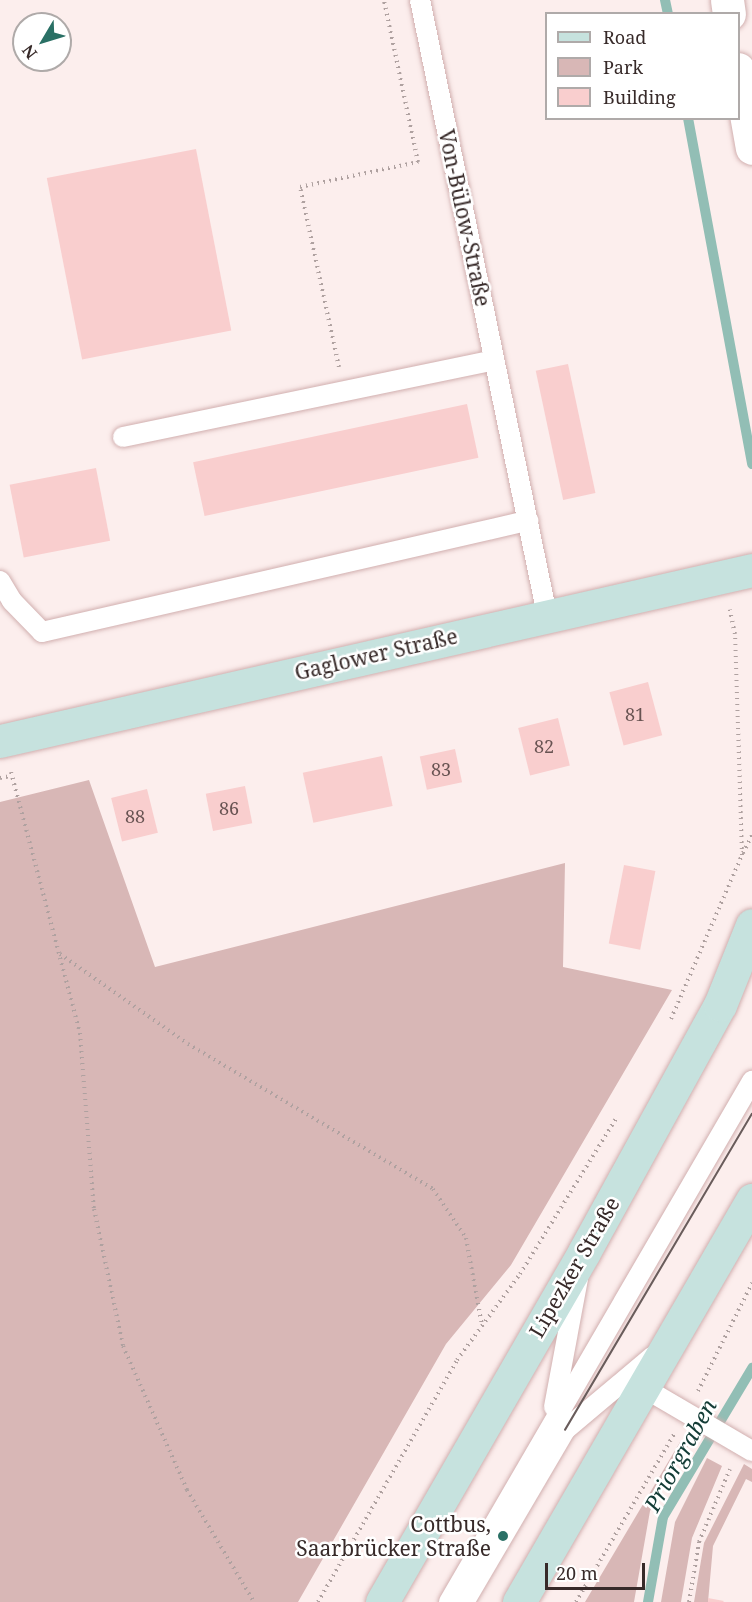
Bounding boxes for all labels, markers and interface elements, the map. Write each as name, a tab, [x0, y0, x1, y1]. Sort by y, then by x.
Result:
north arrow	[12, 12, 72, 72]
legend	[545, 12, 740, 120]
text: Road	[603, 25, 646, 49]
text: N	[17, 40, 42, 64]
text: Park	[603, 55, 643, 79]
text: Building	[603, 85, 676, 109]
street label: Von-Bülow-Straße	[434, 127, 496, 309]
street label: Gaglower Straße	[292, 623, 460, 685]
house number: 81	[625, 703, 645, 725]
house number: 82	[534, 735, 554, 757]
house number: 83	[431, 758, 451, 780]
house number: 86	[219, 797, 239, 819]
house number: 88	[125, 805, 145, 827]
street label: Lipezker Straße	[524, 1192, 624, 1342]
water label: Priorgraben	[638, 1394, 722, 1516]
place label: Cottbus, Saarbrücker Straße	[296, 1511, 491, 1561]
marker: Cottbus, Saarbrücker Straße	[496, 1529, 510, 1543]
scale bar	[548, 1551, 648, 1589]
text: 20 m	[556, 1561, 598, 1585]

